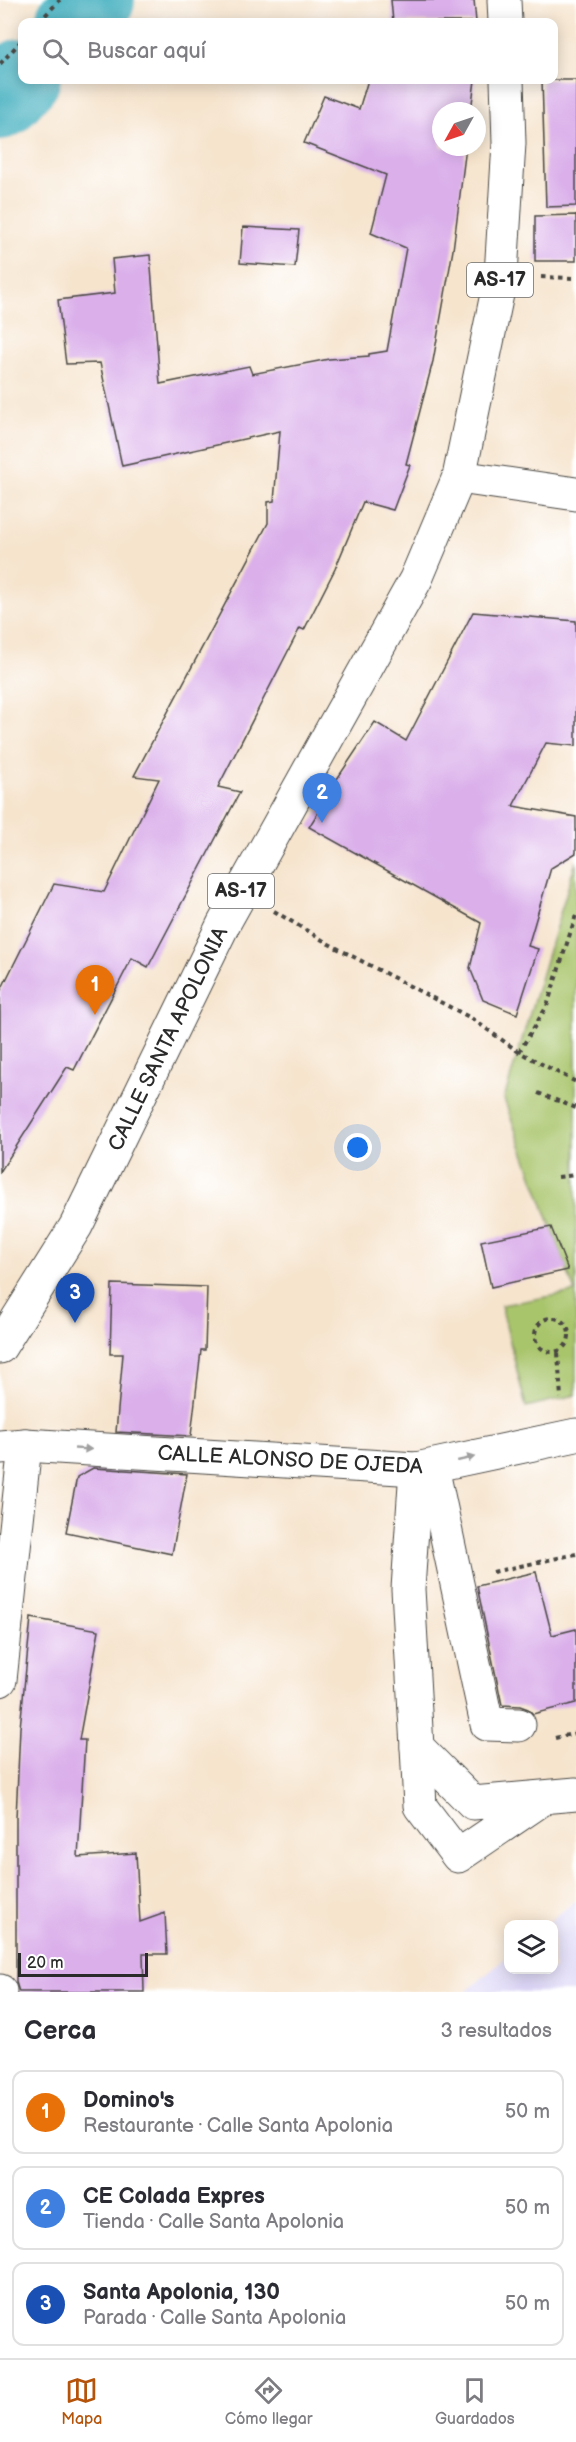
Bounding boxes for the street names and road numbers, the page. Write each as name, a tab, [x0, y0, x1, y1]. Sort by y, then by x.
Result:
road number: AS-17	[467, 263, 533, 297]
road number: AS-17	[208, 874, 274, 908]
street label: CALLE SANTA APOLONIA	[103, 923, 233, 1155]
street label: CALLE ALONSO DE OJEDA	[157, 1441, 423, 1479]

